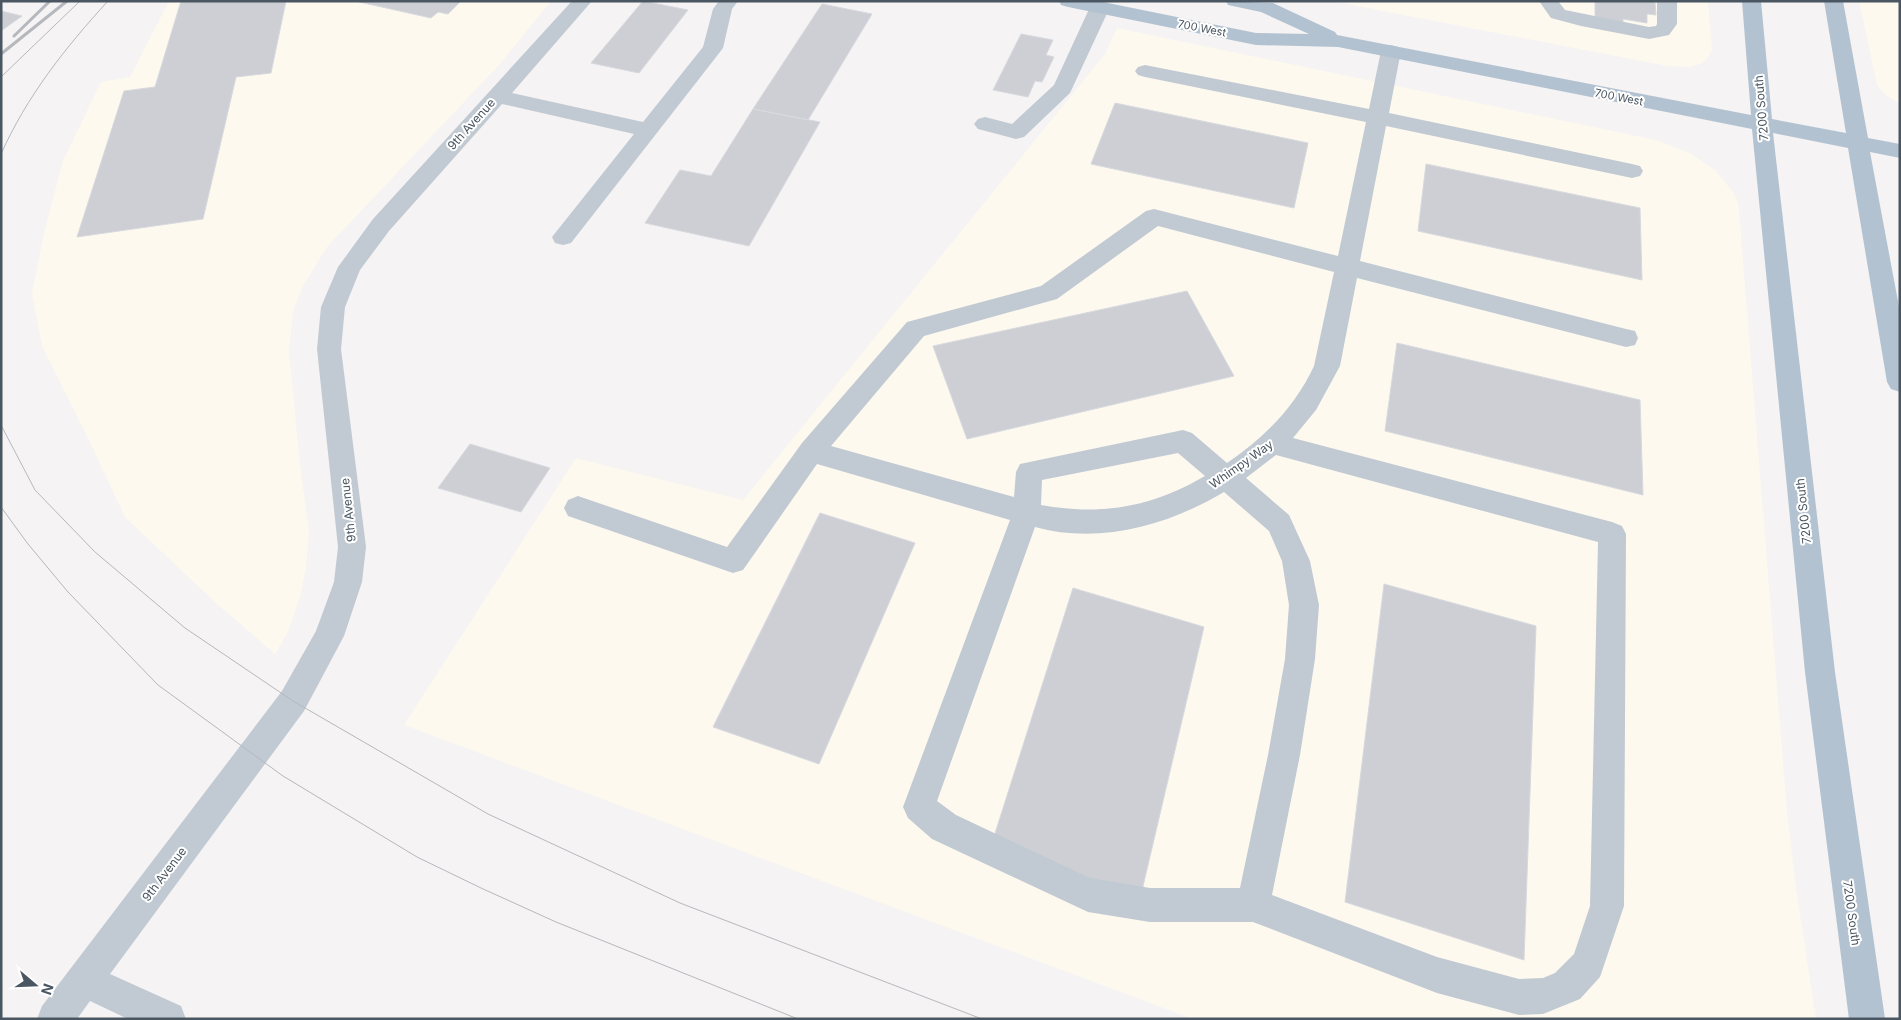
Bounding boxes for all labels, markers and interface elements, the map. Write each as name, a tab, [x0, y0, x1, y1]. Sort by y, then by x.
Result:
street label: 700 West	[1177, 16, 1228, 40]
street label: 7200 South	[1751, 75, 1771, 141]
street label: 700 West	[1594, 85, 1645, 109]
street label: 9th Avenue	[444, 95, 498, 153]
street label: Whimpy Way	[1206, 436, 1276, 491]
street label: 9th Avenue	[337, 477, 359, 543]
street label: 7200 South	[1792, 478, 1814, 544]
street label: 9th Avenue	[139, 844, 189, 904]
street label: 7200 South	[1840, 879, 1864, 947]
north arrow	[10, 960, 60, 1010]
text: N	[38, 982, 58, 997]

